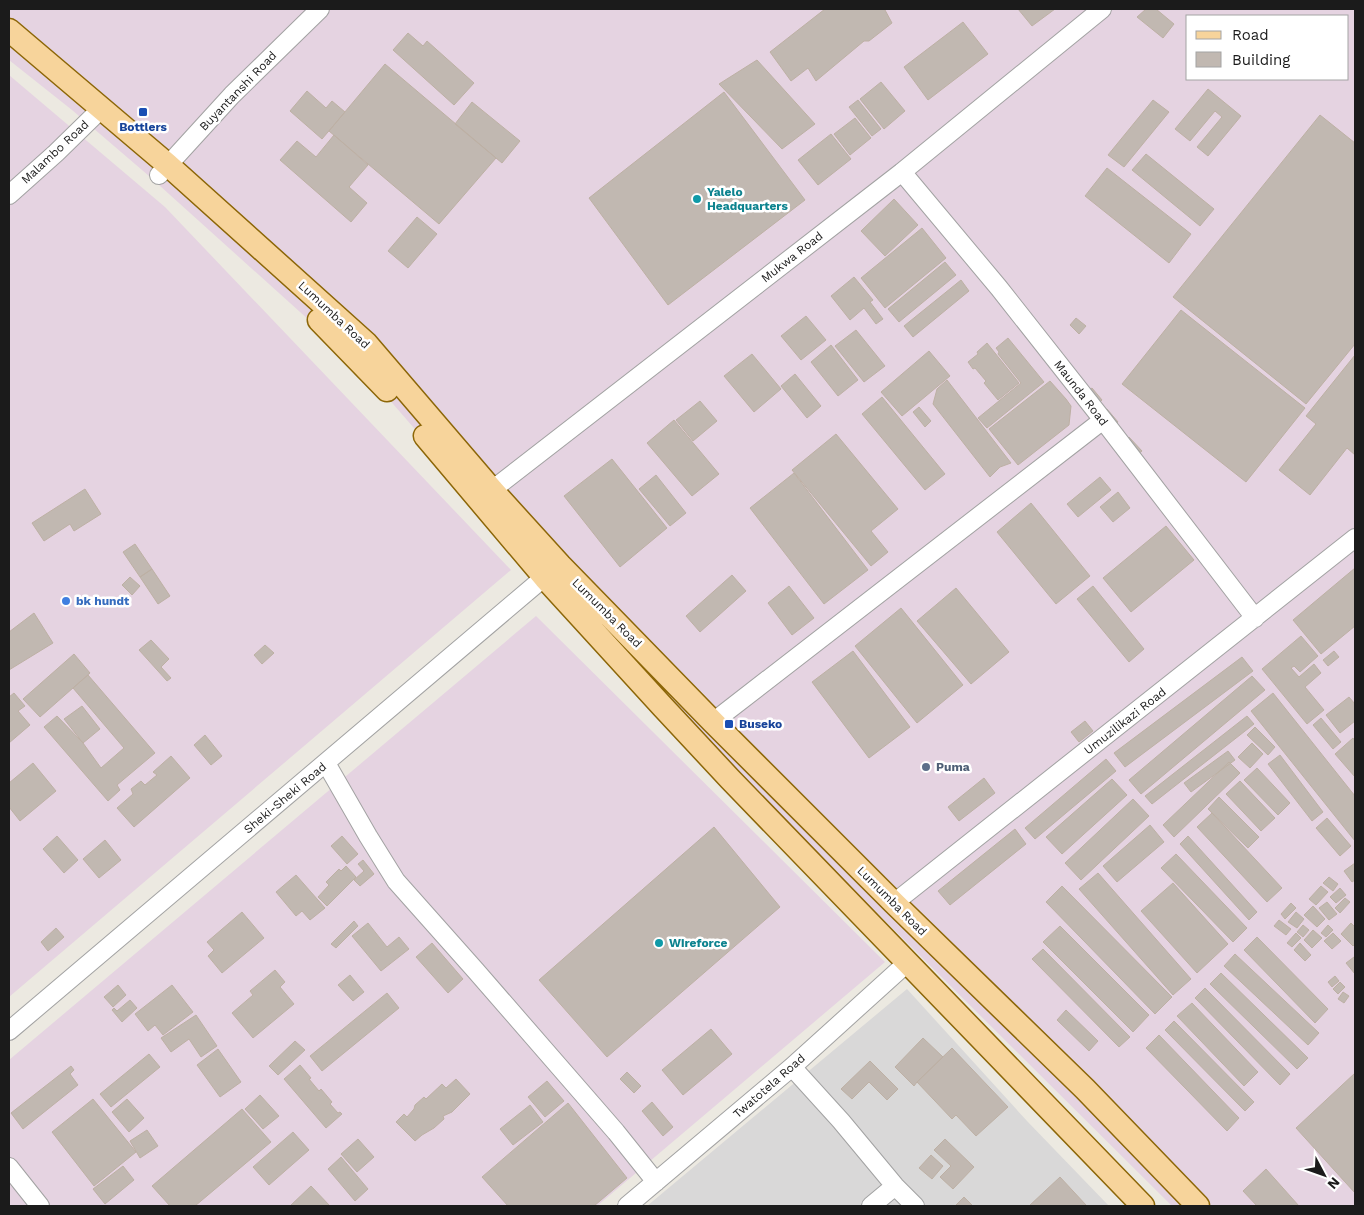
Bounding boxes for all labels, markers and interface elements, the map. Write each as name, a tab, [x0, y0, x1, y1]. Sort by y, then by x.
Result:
legend	[1186, 15, 1349, 80]
text: Road	[1232, 26, 1269, 44]
street label: Buyantanshi Road	[196, 48, 280, 134]
text: Building	[1232, 51, 1290, 69]
marker: Bottlers	[137, 106, 149, 118]
street label: Malambo Road	[18, 117, 92, 187]
place label: Bottlers	[119, 120, 167, 134]
place label: Yalelo Headquarters	[707, 185, 788, 213]
marker: Yalelo Headquarters	[691, 193, 703, 205]
street label: Mukwa Road	[758, 229, 826, 285]
street label: Lumumba Road	[296, 278, 372, 352]
street label: Maunda Road	[1051, 357, 1111, 429]
street label: Lumumba Road	[569, 575, 645, 651]
place label: bk hundt	[76, 594, 130, 608]
marker: bk hundt	[60, 595, 72, 607]
street label: Umuzilikazi Road	[1081, 685, 1169, 757]
place label: Buseko	[739, 717, 782, 731]
marker: Buseko	[723, 718, 735, 730]
street label: Sheki-Sheki Road	[241, 759, 329, 837]
place label: Puma	[936, 760, 970, 774]
marker: Puma	[920, 761, 932, 773]
street label: Lumumba Road	[854, 863, 930, 939]
place label: Wireforce	[669, 936, 727, 950]
marker: Wireforce	[653, 937, 665, 949]
street label: Twatotela Road	[730, 1051, 808, 1121]
north arrow	[1299, 1150, 1349, 1200]
text: N	[1324, 1174, 1343, 1193]

